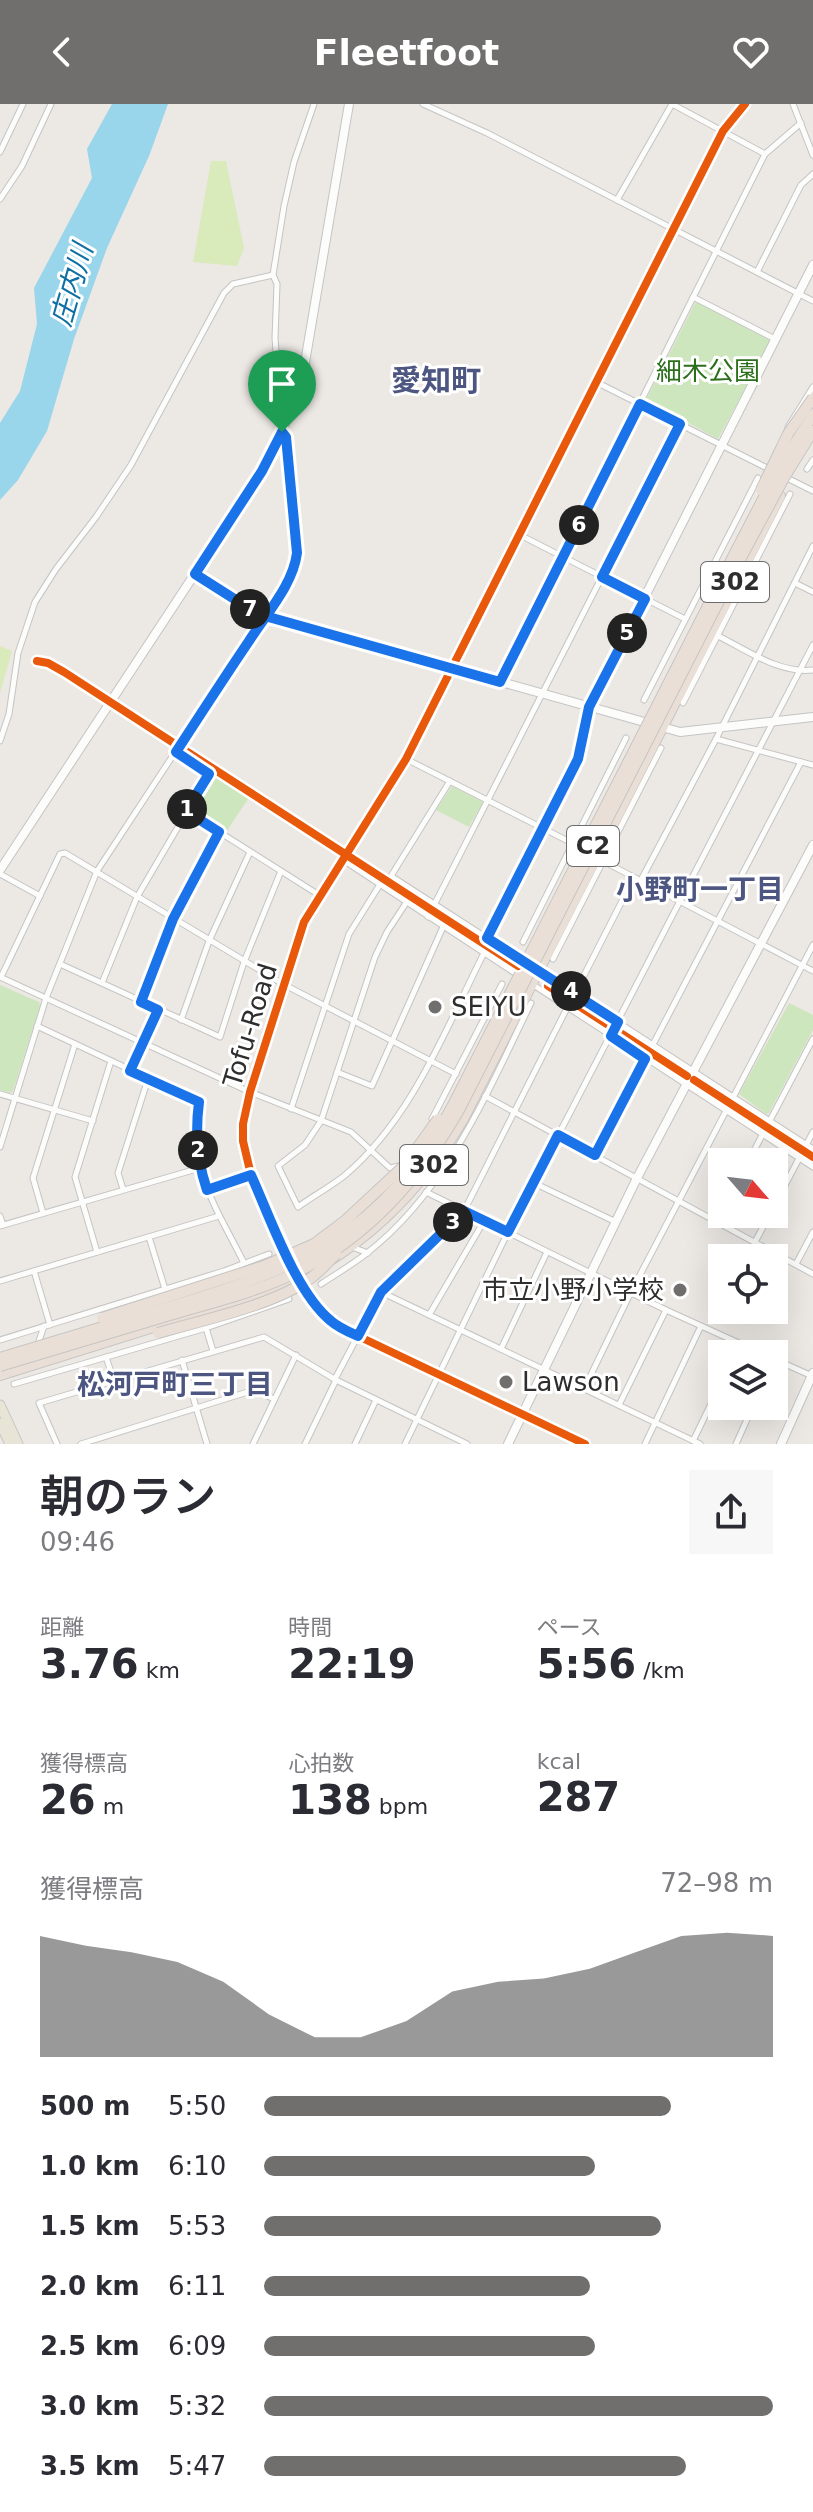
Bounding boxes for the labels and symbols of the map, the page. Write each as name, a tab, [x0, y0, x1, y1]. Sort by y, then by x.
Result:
water label: 庄内川	[45, 237, 100, 330]
pin	[248, 350, 316, 432]
park label: 細木公園	[656, 356, 760, 386]
district label: 愛知町	[391, 363, 481, 398]
pin: 6	[559, 505, 599, 545]
road number: 302	[701, 562, 769, 602]
pin: 7	[230, 589, 270, 629]
pin: 5	[607, 613, 647, 653]
pin: 1	[167, 789, 207, 829]
road number: C2	[567, 826, 619, 866]
district label: 小野町一丁目	[616, 873, 784, 906]
street label: Tofu-Road	[217, 960, 283, 1091]
pin: 4	[551, 971, 591, 1011]
place label: SEIYU	[451, 992, 527, 1022]
marker: SEIYU	[426, 998, 444, 1016]
pin: 2	[178, 1130, 218, 1170]
road number: 302	[400, 1145, 468, 1185]
north arrow	[708, 1148, 788, 1228]
pin: 3	[433, 1202, 473, 1242]
place label: 市立小野小学校	[482, 1275, 664, 1305]
marker: 市立小野小学校	[671, 1281, 689, 1299]
place label: Lawson	[522, 1367, 620, 1397]
district label: 松河戸町三丁目	[77, 1368, 273, 1401]
marker: Lawson	[497, 1373, 515, 1391]

